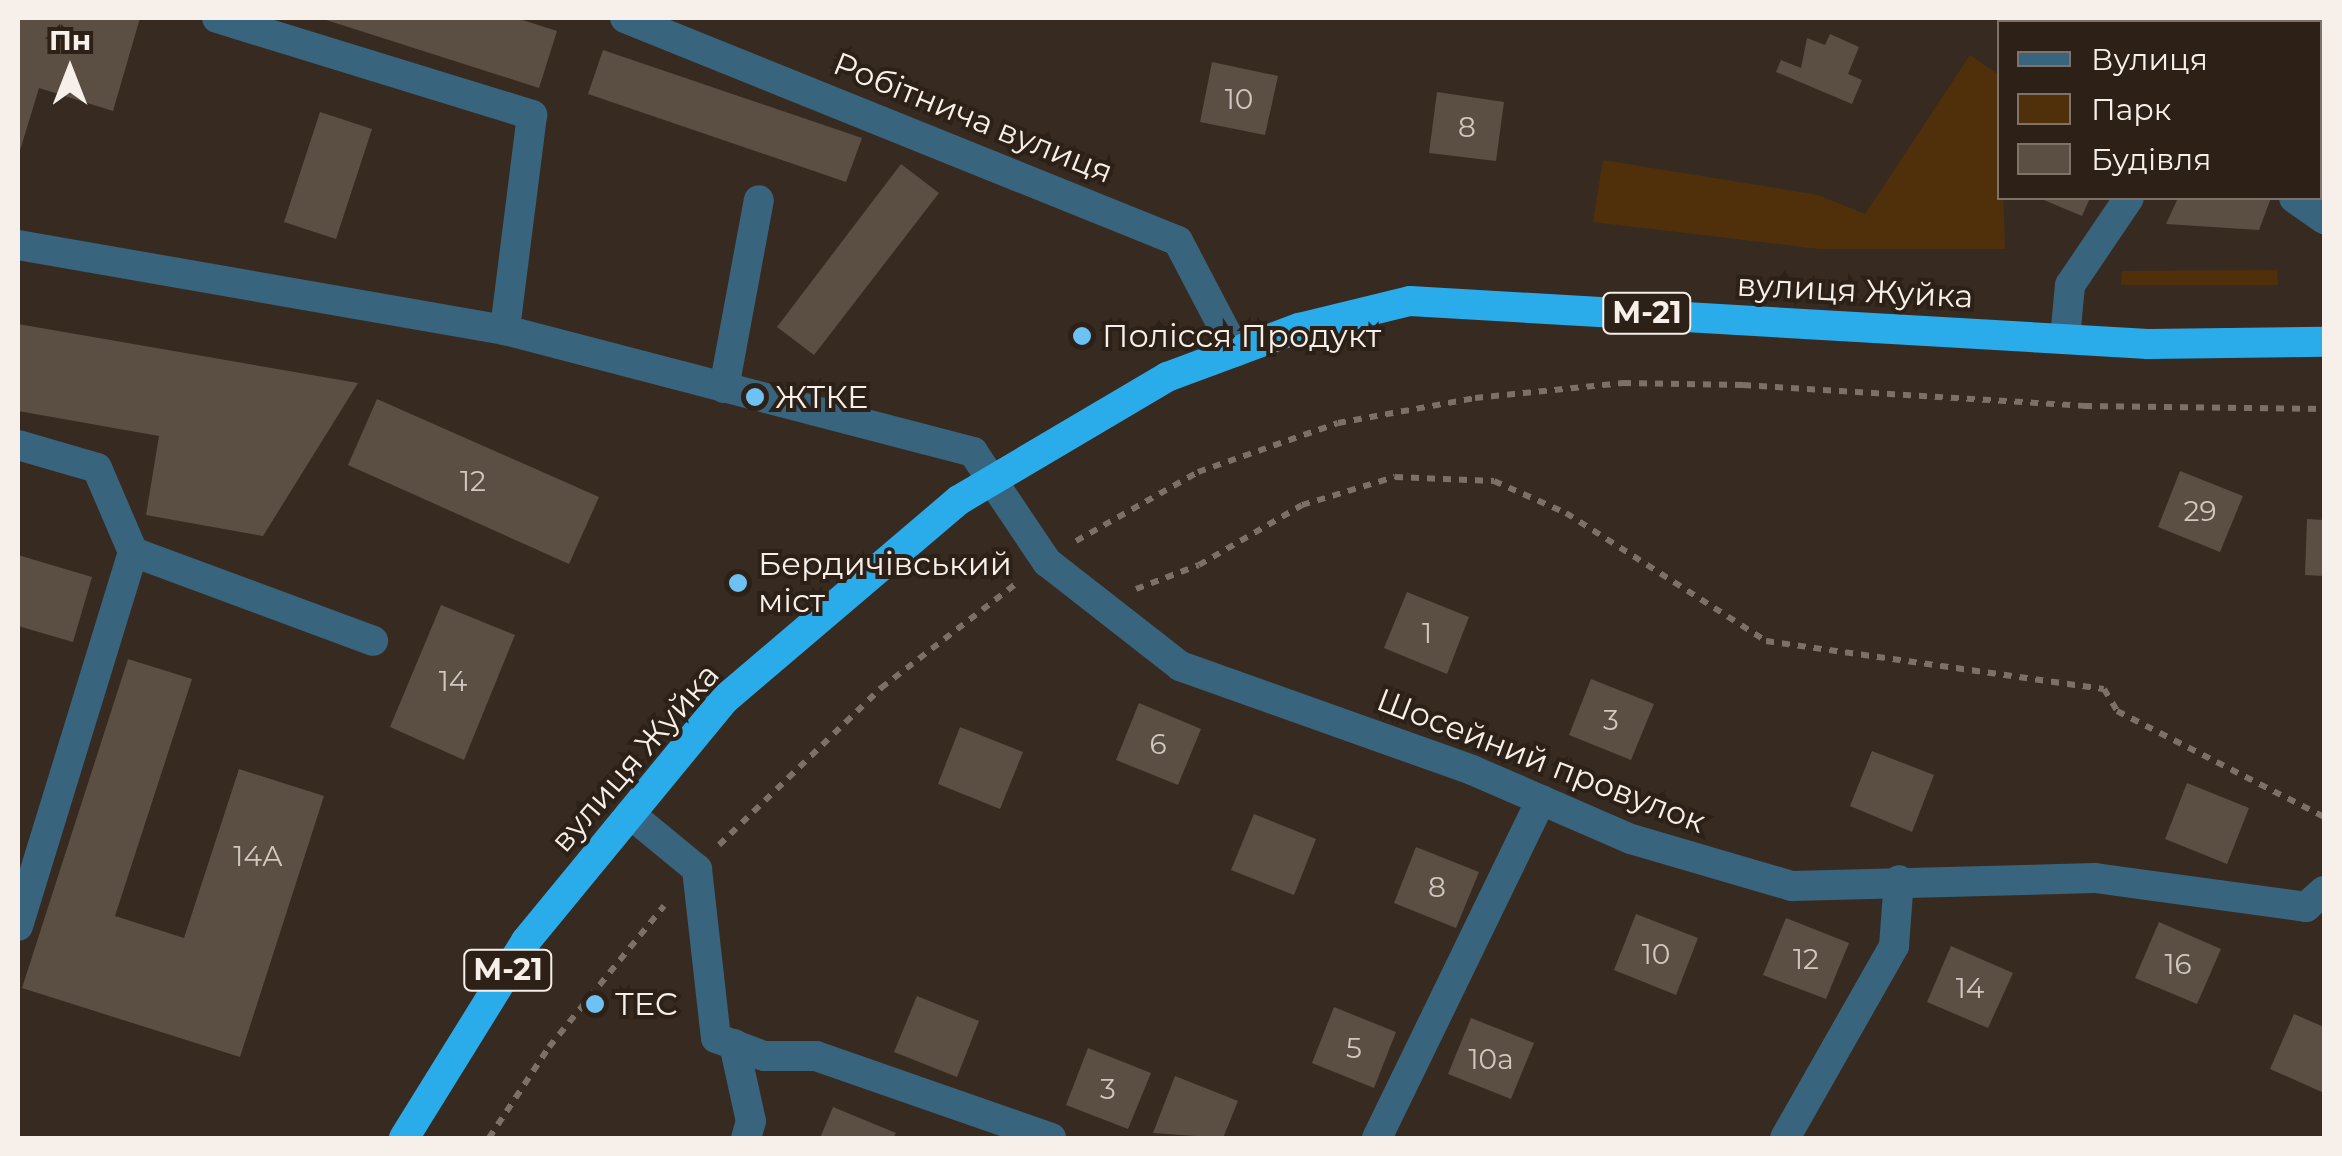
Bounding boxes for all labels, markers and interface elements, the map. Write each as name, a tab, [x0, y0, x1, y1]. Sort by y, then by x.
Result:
north arrow	[20, 20, 120, 120]
legend	[1997, 20, 2322, 200]
text: Пн	[49, 23, 91, 57]
text: Вулиця	[2091, 41, 2208, 78]
street label: Робітнича вулиця	[828, 44, 1118, 192]
house number: 10	[1225, 82, 1253, 116]
text: Парк	[2091, 91, 2171, 128]
house number: 8	[1458, 110, 1476, 144]
text: Будівля	[2091, 141, 2211, 178]
street label: вулиця Жуйка	[1736, 266, 1974, 316]
road number: М-21	[1602, 288, 1692, 338]
place label: Полісся Продукт	[1102, 317, 1381, 355]
marker: Полісся Продукт	[1071, 325, 1093, 347]
place label: ЖТКЕ	[775, 378, 868, 416]
marker: ЖТКЕ	[744, 386, 766, 408]
house number: 12	[460, 464, 486, 498]
house number: 29	[2184, 494, 2216, 528]
place label: Бердичівський міст	[758, 546, 1012, 621]
marker: Бердичівський міст	[727, 572, 749, 594]
house number: 1	[1422, 616, 1432, 650]
street label: вулиця Жуйка	[543, 656, 727, 860]
house number: 14	[439, 664, 467, 698]
street label: Шосейний провулок	[1371, 681, 1711, 841]
house number: 3	[1603, 703, 1619, 737]
house number: 6	[1149, 727, 1167, 761]
house number: 14А	[233, 839, 283, 873]
house number: 8	[1428, 870, 1446, 904]
house number: 10	[1642, 937, 1670, 971]
house number: 12	[1793, 942, 1819, 976]
road number: М-21	[463, 945, 553, 995]
house number: 16	[2164, 947, 2192, 981]
house number: 14	[1956, 971, 1984, 1005]
place label: ТЕС	[615, 985, 678, 1023]
marker: ТЕС	[584, 993, 606, 1015]
house number: 5	[1346, 1031, 1362, 1065]
house number: 10а	[1469, 1042, 1513, 1076]
house number: 3	[1100, 1072, 1116, 1106]

